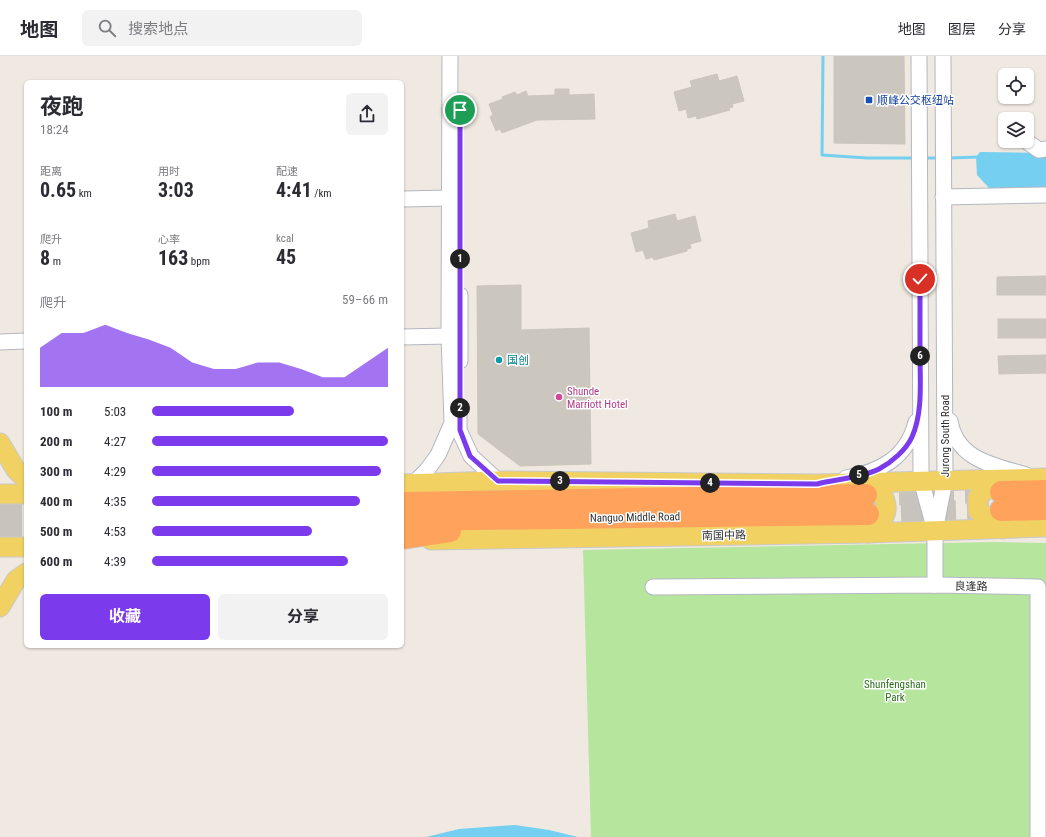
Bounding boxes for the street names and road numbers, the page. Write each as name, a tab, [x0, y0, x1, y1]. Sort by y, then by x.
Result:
street label: Jurong South Road	[939, 395, 952, 477]
street label: Nanguo Middle Road	[590, 510, 680, 525]
street label: 南国中路	[702, 529, 746, 542]
street label: 良逢路	[954, 580, 988, 593]

